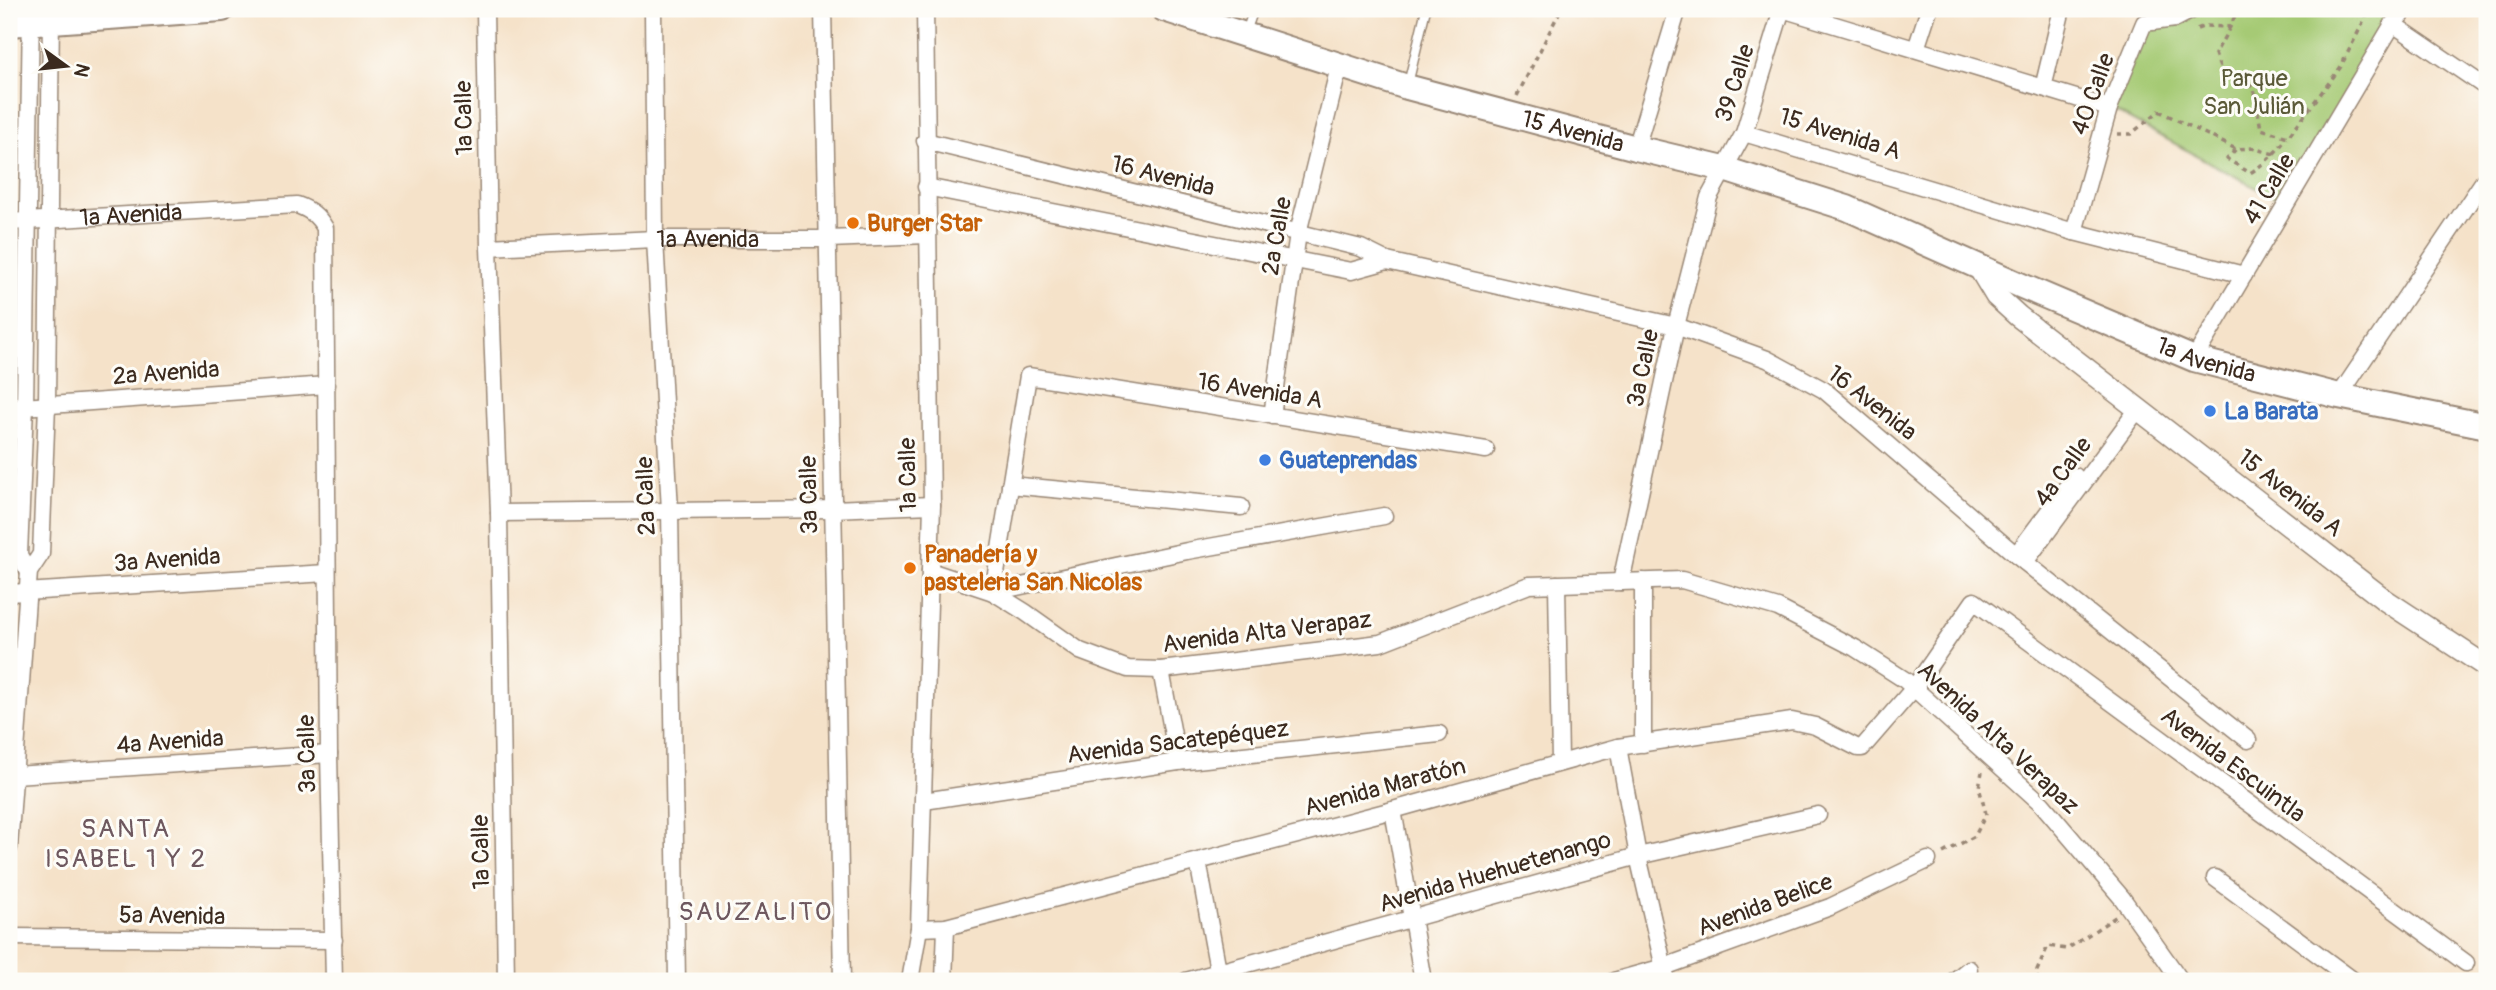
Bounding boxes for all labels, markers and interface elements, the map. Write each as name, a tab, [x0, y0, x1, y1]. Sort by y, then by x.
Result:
north arrow	[32, 32, 102, 102]
street label: 39 Calle	[1709, 40, 1761, 126]
street label: 40 Calle	[2065, 49, 2121, 139]
text: N	[68, 61, 95, 80]
park label: Parque San Julián	[2203, 64, 2305, 121]
street label: 1a Calle	[449, 80, 479, 156]
street label: 15 Avenida A	[1776, 102, 1904, 166]
street label: 15 Avenida	[1519, 104, 1627, 159]
street label: 41 Calle	[2237, 148, 2302, 230]
street label: 16 Avenida	[1108, 149, 1218, 203]
street label: 2a Calle	[1256, 194, 1298, 277]
street label: 1a Avenida	[79, 197, 183, 232]
place label: Burger Star	[867, 209, 983, 238]
marker: Burger Star	[845, 215, 861, 231]
street label: 1a Avenida	[656, 225, 759, 254]
street label: 3a Calle	[1621, 326, 1665, 410]
street label: 1a Avenida	[2152, 330, 2259, 389]
street label: 2a Avenida	[112, 355, 220, 391]
street label: 16 Avenida	[1821, 359, 1923, 447]
street label: 16 Avenida A	[1195, 367, 1325, 415]
place label: La Barata	[2224, 397, 2319, 426]
marker: La Barata	[2202, 403, 2218, 419]
street label: 4a Calle	[2028, 431, 2098, 513]
street label: 1a Calle	[893, 437, 923, 513]
street label: 15 Avenida A	[2232, 443, 2348, 543]
place label: Guateprendas	[1279, 446, 1417, 475]
marker: Guateprendas	[1257, 452, 1273, 468]
street label: 3a Calle	[794, 455, 824, 535]
street label: 2a Calle	[630, 456, 662, 536]
place label: Panadería y pasteleria San Nicolas	[924, 540, 1142, 597]
street label: 3a Avenida	[113, 542, 221, 578]
marker: Panadería y pasteleria San Nicolas	[902, 560, 918, 576]
street label: Avenida Alta Verapaz	[1161, 605, 1373, 659]
street label: Avenida Alta Verapaz	[1911, 656, 2085, 820]
street label: Avenida Escuintla	[2155, 701, 2311, 829]
street label: 3a Calle	[292, 714, 322, 794]
street label: Avenida Sacatepéquez	[1065, 714, 1291, 770]
street label: 4a Avenida	[115, 724, 225, 760]
street label: Avenida Maratón	[1301, 751, 1469, 823]
district label: SANTA ISABEL 1 Y 2	[45, 813, 207, 875]
street label: 1a Calle	[466, 814, 496, 890]
street label: Avenida Huehuetenango	[1376, 825, 1615, 919]
street label: Avenida Belice	[1693, 867, 1837, 943]
district label: SAUZALITO	[679, 896, 833, 928]
street label: 5a Avenida	[119, 901, 225, 931]

